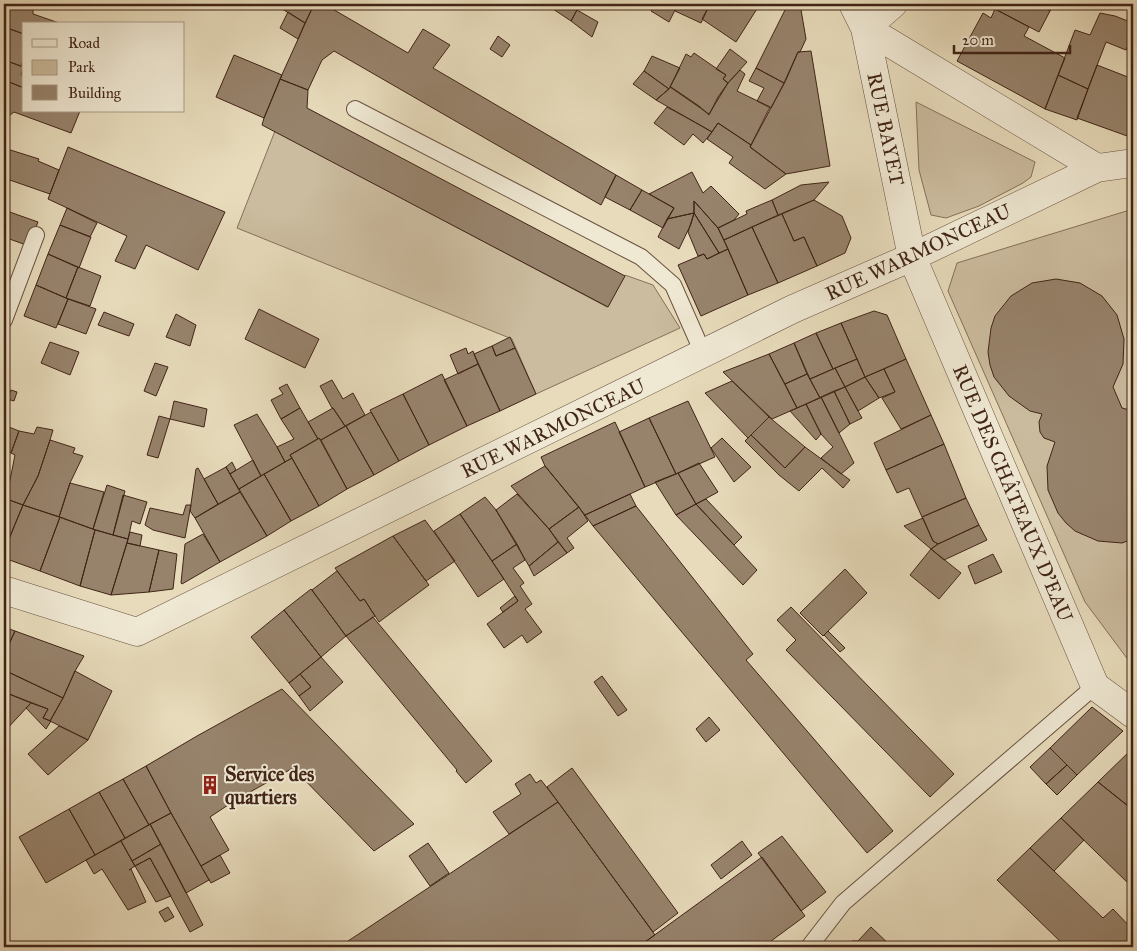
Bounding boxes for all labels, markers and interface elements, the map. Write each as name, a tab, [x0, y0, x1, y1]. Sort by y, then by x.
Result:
legend	[22, 22, 185, 112]
scale bar	[954, 22, 1071, 54]
text: 20 m	[962, 31, 994, 49]
text: Road	[68, 34, 100, 52]
text: Park	[68, 58, 95, 76]
street label: RUE BAYET	[862, 70, 910, 188]
text: Building	[68, 84, 122, 102]
street label: RUE WARMONCEAU	[821, 198, 1015, 306]
street label: RUE DES CHÂTEAUX D'EAU	[948, 360, 1079, 625]
street label: RUE WARMONCEAU	[457, 373, 649, 483]
place label: Service des quartiers	[225, 762, 315, 810]
building icon: Service des quartiers	[199, 774, 221, 796]

